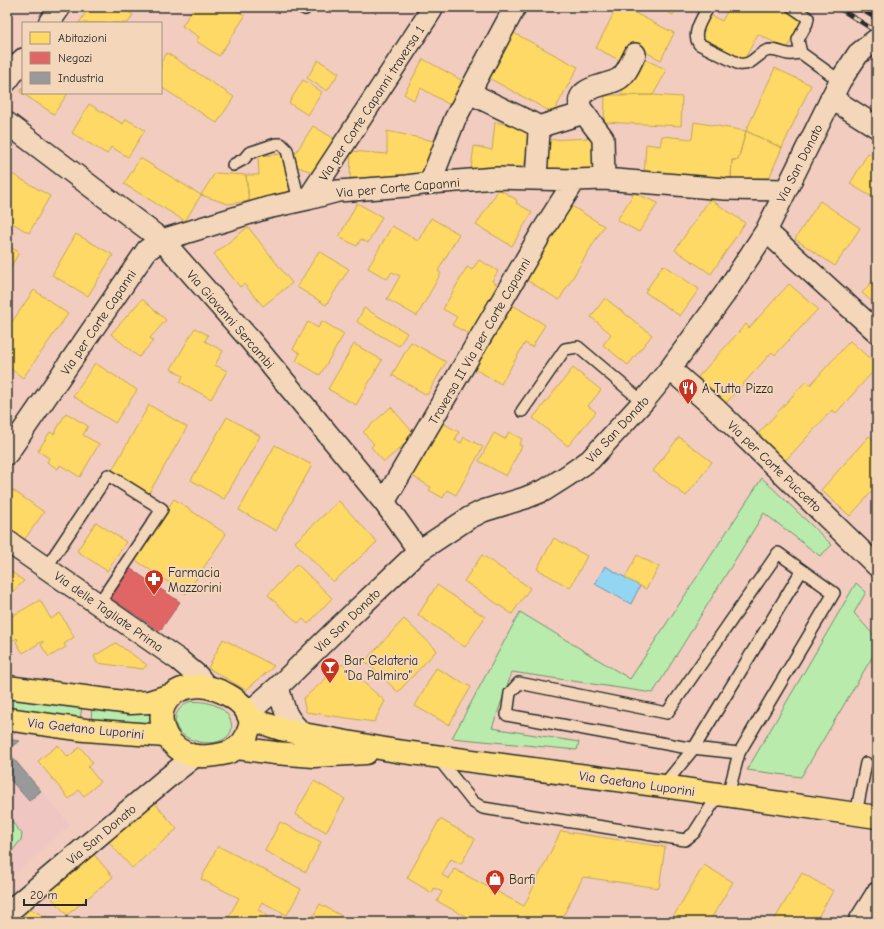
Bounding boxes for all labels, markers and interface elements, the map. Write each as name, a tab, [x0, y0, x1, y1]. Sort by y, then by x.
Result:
legend	[22, 22, 162, 94]
street label: Via per Corte Capanni traversa 1	[316, 23, 427, 184]
text: Abitazioni	[58, 31, 107, 45]
text: Negozi	[58, 51, 92, 65]
text: Industria	[58, 71, 104, 85]
street label: Via San Donato	[773, 122, 826, 205]
street label: Via per Corte Capanni	[336, 175, 460, 200]
street label: Traversa II Via per Corte Capanni	[425, 255, 533, 427]
street label: Via per Corte Capanni	[58, 267, 139, 378]
street label: Via Giovanni Sercambi	[184, 267, 277, 372]
restaurant icon: A Tutta Pizza	[677, 377, 699, 405]
place label: A Tutta Pizza	[702, 381, 773, 396]
street label: Via San Donato	[583, 393, 652, 466]
street label: Via per Corte Puccetto	[724, 418, 825, 515]
place label: Farmacia Mazzorini	[168, 565, 222, 595]
street label: Via delle Tagliate Prima	[51, 568, 166, 655]
pharmacy icon: Farmacia Mazzorini	[143, 568, 165, 596]
street label: Via San Donato	[311, 585, 383, 655]
place label: Bar Gelateria "Da Palmiro"	[344, 653, 418, 683]
bar icon: Bar Gelateria "Da Palmiro"	[319, 656, 341, 684]
street label: Via Gaetano Luporini	[27, 715, 145, 742]
street label: Via Gaetano Luporini	[578, 768, 696, 799]
street label: Via San Donato	[64, 801, 139, 868]
shop icon: Barfi	[484, 868, 506, 896]
place label: Barfi	[509, 872, 536, 887]
scale bar	[24, 881, 86, 907]
text: 20 m	[30, 888, 58, 902]

